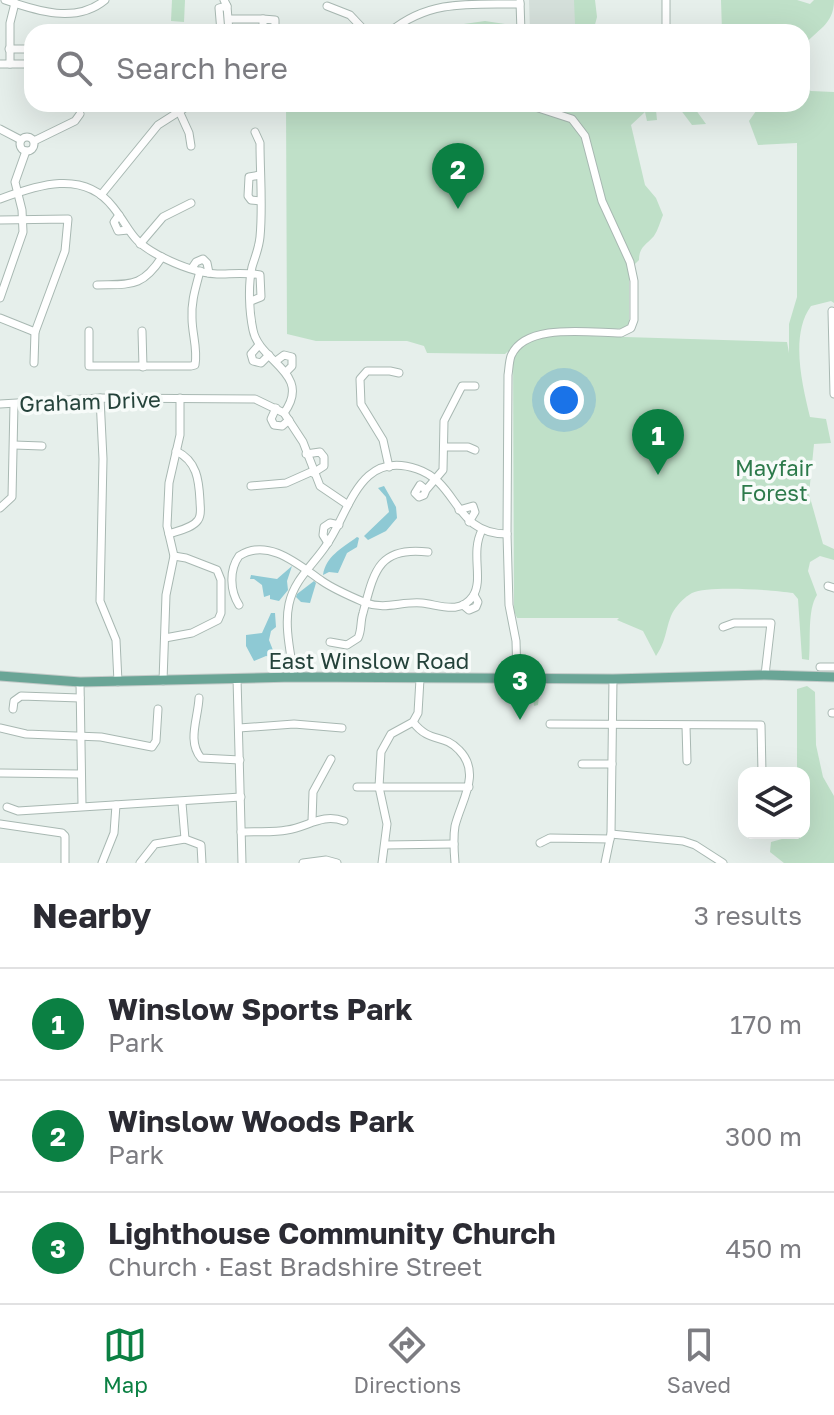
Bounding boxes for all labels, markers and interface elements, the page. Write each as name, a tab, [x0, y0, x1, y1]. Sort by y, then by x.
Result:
search box	[24, 24, 810, 112]
icon: search	[52, 46, 96, 90]
text: Search here	[116, 50, 288, 86]
pin: 2	[432, 143, 484, 209]
your location	[544, 380, 584, 420]
street label: Graham Drive	[19, 385, 161, 417]
pin: 1	[632, 409, 684, 475]
park label: Mayfair Forest	[735, 454, 814, 506]
street label: East Winslow Road	[269, 647, 469, 674]
pin: 3	[494, 654, 546, 720]
map controls	[738, 767, 810, 839]
button: layers	[738, 767, 810, 839]
text: Nearby	[32, 895, 152, 935]
text: 3 results	[694, 900, 802, 931]
text: Winslow Sports Park	[108, 991, 413, 1027]
text: 1	[51, 1009, 65, 1040]
text: 170 m	[730, 1009, 802, 1040]
text: Park	[108, 1027, 164, 1058]
text: Winslow Woods Park	[108, 1103, 415, 1139]
text: 2	[50, 1121, 66, 1152]
text: 300 m	[725, 1121, 802, 1152]
text: Park	[108, 1139, 164, 1170]
text: Lighthouse Community Church	[108, 1215, 556, 1251]
text: 3	[50, 1233, 66, 1264]
text: 450 m	[725, 1233, 802, 1264]
text: Church · East Bradshire Street	[108, 1251, 482, 1282]
tab: Map	[103, 1323, 148, 1398]
tab: Directions	[354, 1323, 461, 1398]
tab: Saved	[667, 1323, 731, 1398]

